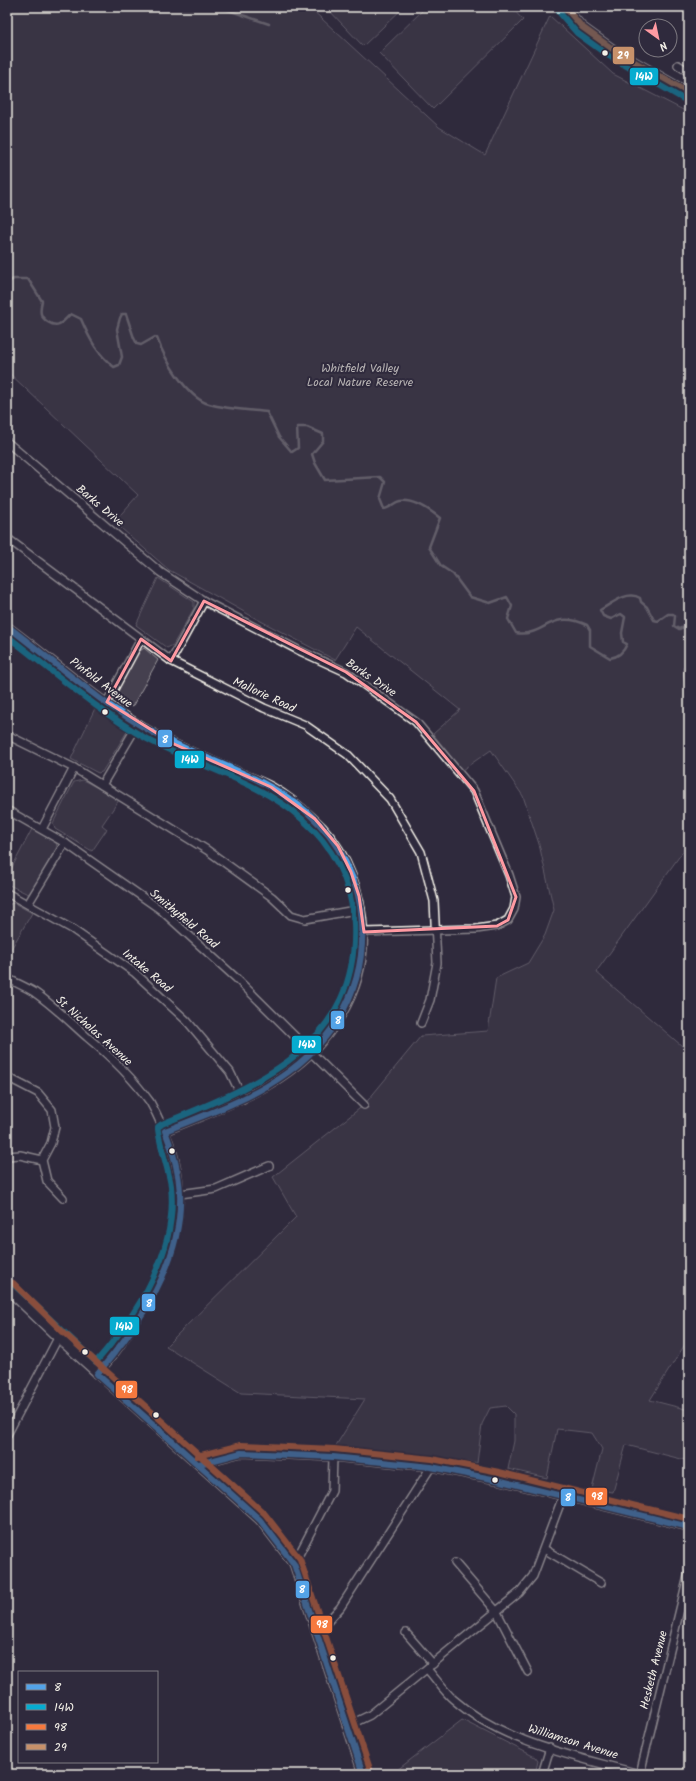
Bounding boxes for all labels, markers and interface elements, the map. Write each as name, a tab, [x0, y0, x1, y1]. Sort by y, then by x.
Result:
north arrow	[638, 18, 678, 58]
text: N	[655, 36, 671, 55]
line badge: 29	[612, 46, 635, 65]
text: 29	[617, 47, 629, 65]
unlabelled marker	[600, 48, 610, 58]
line badge: 14W	[629, 67, 659, 86]
text: 14W	[635, 68, 653, 86]
park label: Whitfield Valley Local Nature Reserve	[307, 359, 414, 392]
street label: Barks Drive	[72, 480, 129, 532]
street label: Pinfold Avenue	[65, 653, 137, 713]
street label: Barks Drive	[342, 654, 401, 702]
street label: Mallorie Road	[229, 672, 300, 718]
unlabelled marker	[100, 707, 110, 717]
line badge: 8	[157, 729, 173, 748]
text: 8	[162, 731, 169, 749]
line badge: 14W	[174, 750, 205, 769]
text: 14W	[181, 751, 199, 769]
street label: Smithyfield Road	[145, 884, 223, 954]
unlabelled marker	[343, 885, 353, 895]
street label: Intake Road	[118, 944, 177, 998]
street label: St Nicholas Avenue	[51, 991, 137, 1071]
line badge: 8	[330, 1010, 345, 1030]
text: 8	[335, 1012, 342, 1030]
line badge: 14W	[291, 1035, 322, 1054]
text: 14W	[298, 1036, 316, 1054]
unlabelled marker	[167, 1146, 177, 1156]
line badge: 8	[141, 1293, 156, 1312]
text: 8	[146, 1295, 153, 1313]
line badge: 14W	[109, 1316, 140, 1336]
text: 14W	[115, 1318, 133, 1336]
unlabelled marker	[80, 1347, 90, 1357]
line badge: 98	[115, 1380, 138, 1399]
text: 98	[121, 1381, 134, 1399]
unlabelled marker	[151, 1410, 161, 1420]
unlabelled marker	[490, 1475, 500, 1485]
line badge: 98	[585, 1487, 608, 1506]
line badge: 8	[560, 1488, 576, 1507]
text: 98	[591, 1488, 604, 1506]
text: 8	[565, 1489, 572, 1507]
line badge: 8	[295, 1580, 310, 1599]
text: 8	[299, 1581, 306, 1599]
line badge: 98	[310, 1615, 333, 1634]
text: 98	[316, 1616, 329, 1634]
street label: Hesketh Avenue	[635, 1628, 673, 1711]
unlabelled marker	[328, 1653, 338, 1663]
legend	[18, 1671, 158, 1763]
text: 8	[54, 1678, 62, 1697]
text: 14W	[54, 1698, 74, 1717]
text: 98	[54, 1718, 68, 1737]
street label: Williamson Avenue	[526, 1719, 621, 1765]
text: 29	[54, 1738, 67, 1757]

